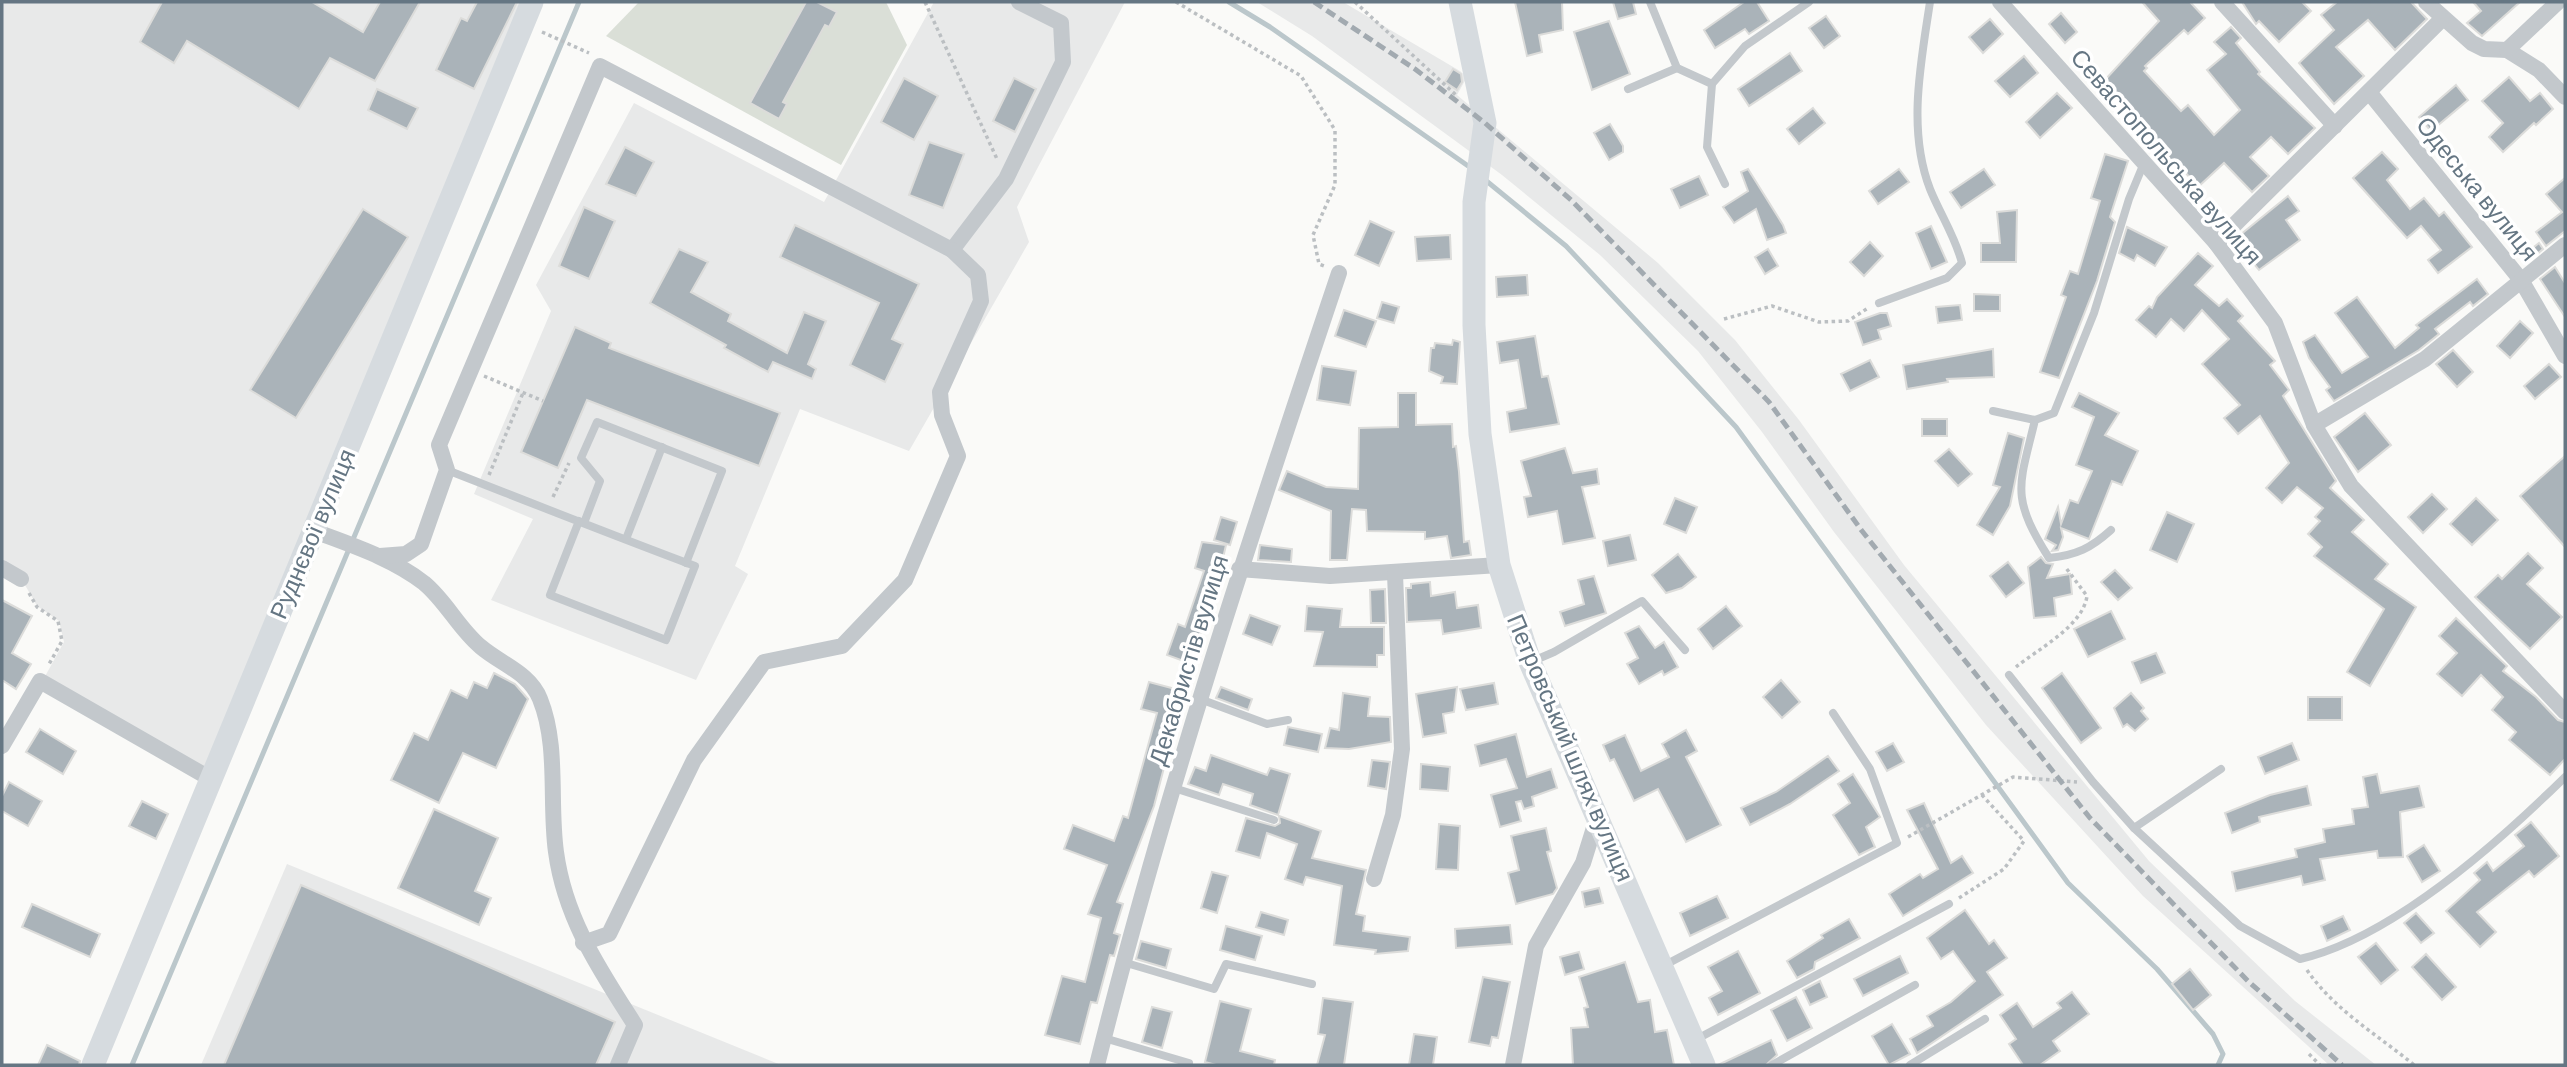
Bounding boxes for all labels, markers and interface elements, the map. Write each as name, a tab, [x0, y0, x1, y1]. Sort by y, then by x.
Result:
street label: Севастопольська вулиця	[2066, 42, 2269, 270]
street label: Одеська вулиця	[2411, 110, 2545, 266]
street label: Руднєвої вулиця	[263, 444, 360, 623]
street label: Декабристів вулиця	[1142, 551, 1233, 768]
street label: Петровський шлях вулиця	[1502, 609, 1641, 885]

